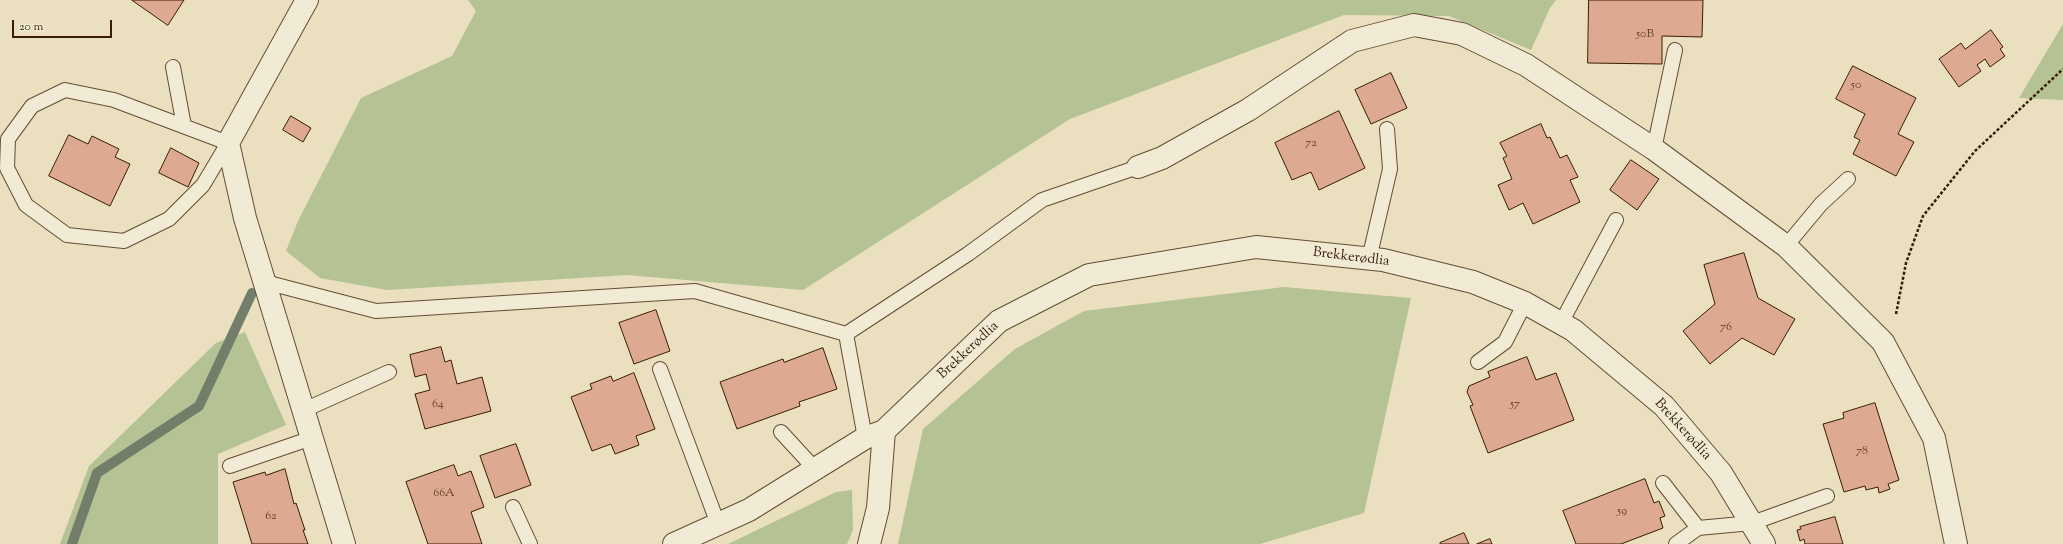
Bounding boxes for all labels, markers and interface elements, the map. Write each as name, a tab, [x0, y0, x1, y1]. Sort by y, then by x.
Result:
scale bar	[14, 12, 114, 38]
text: 20 m	[19, 18, 43, 36]
house number: 50B	[1636, 28, 1654, 42]
house number: 50	[1851, 79, 1861, 93]
house number: 72	[1305, 137, 1317, 151]
street label: Brekkerødlia	[1312, 245, 1390, 271]
street label: Brekkerødlia	[935, 319, 1003, 383]
house number: 76	[1720, 321, 1732, 335]
street label: Brekkerødlia	[1650, 396, 1714, 464]
house number: 64	[432, 398, 444, 412]
house number: 57	[1510, 398, 1520, 412]
house number: 78	[1856, 445, 1868, 459]
house number: 66A	[433, 487, 455, 501]
house number: 59	[1617, 505, 1627, 519]
house number: 62	[265, 510, 277, 524]

